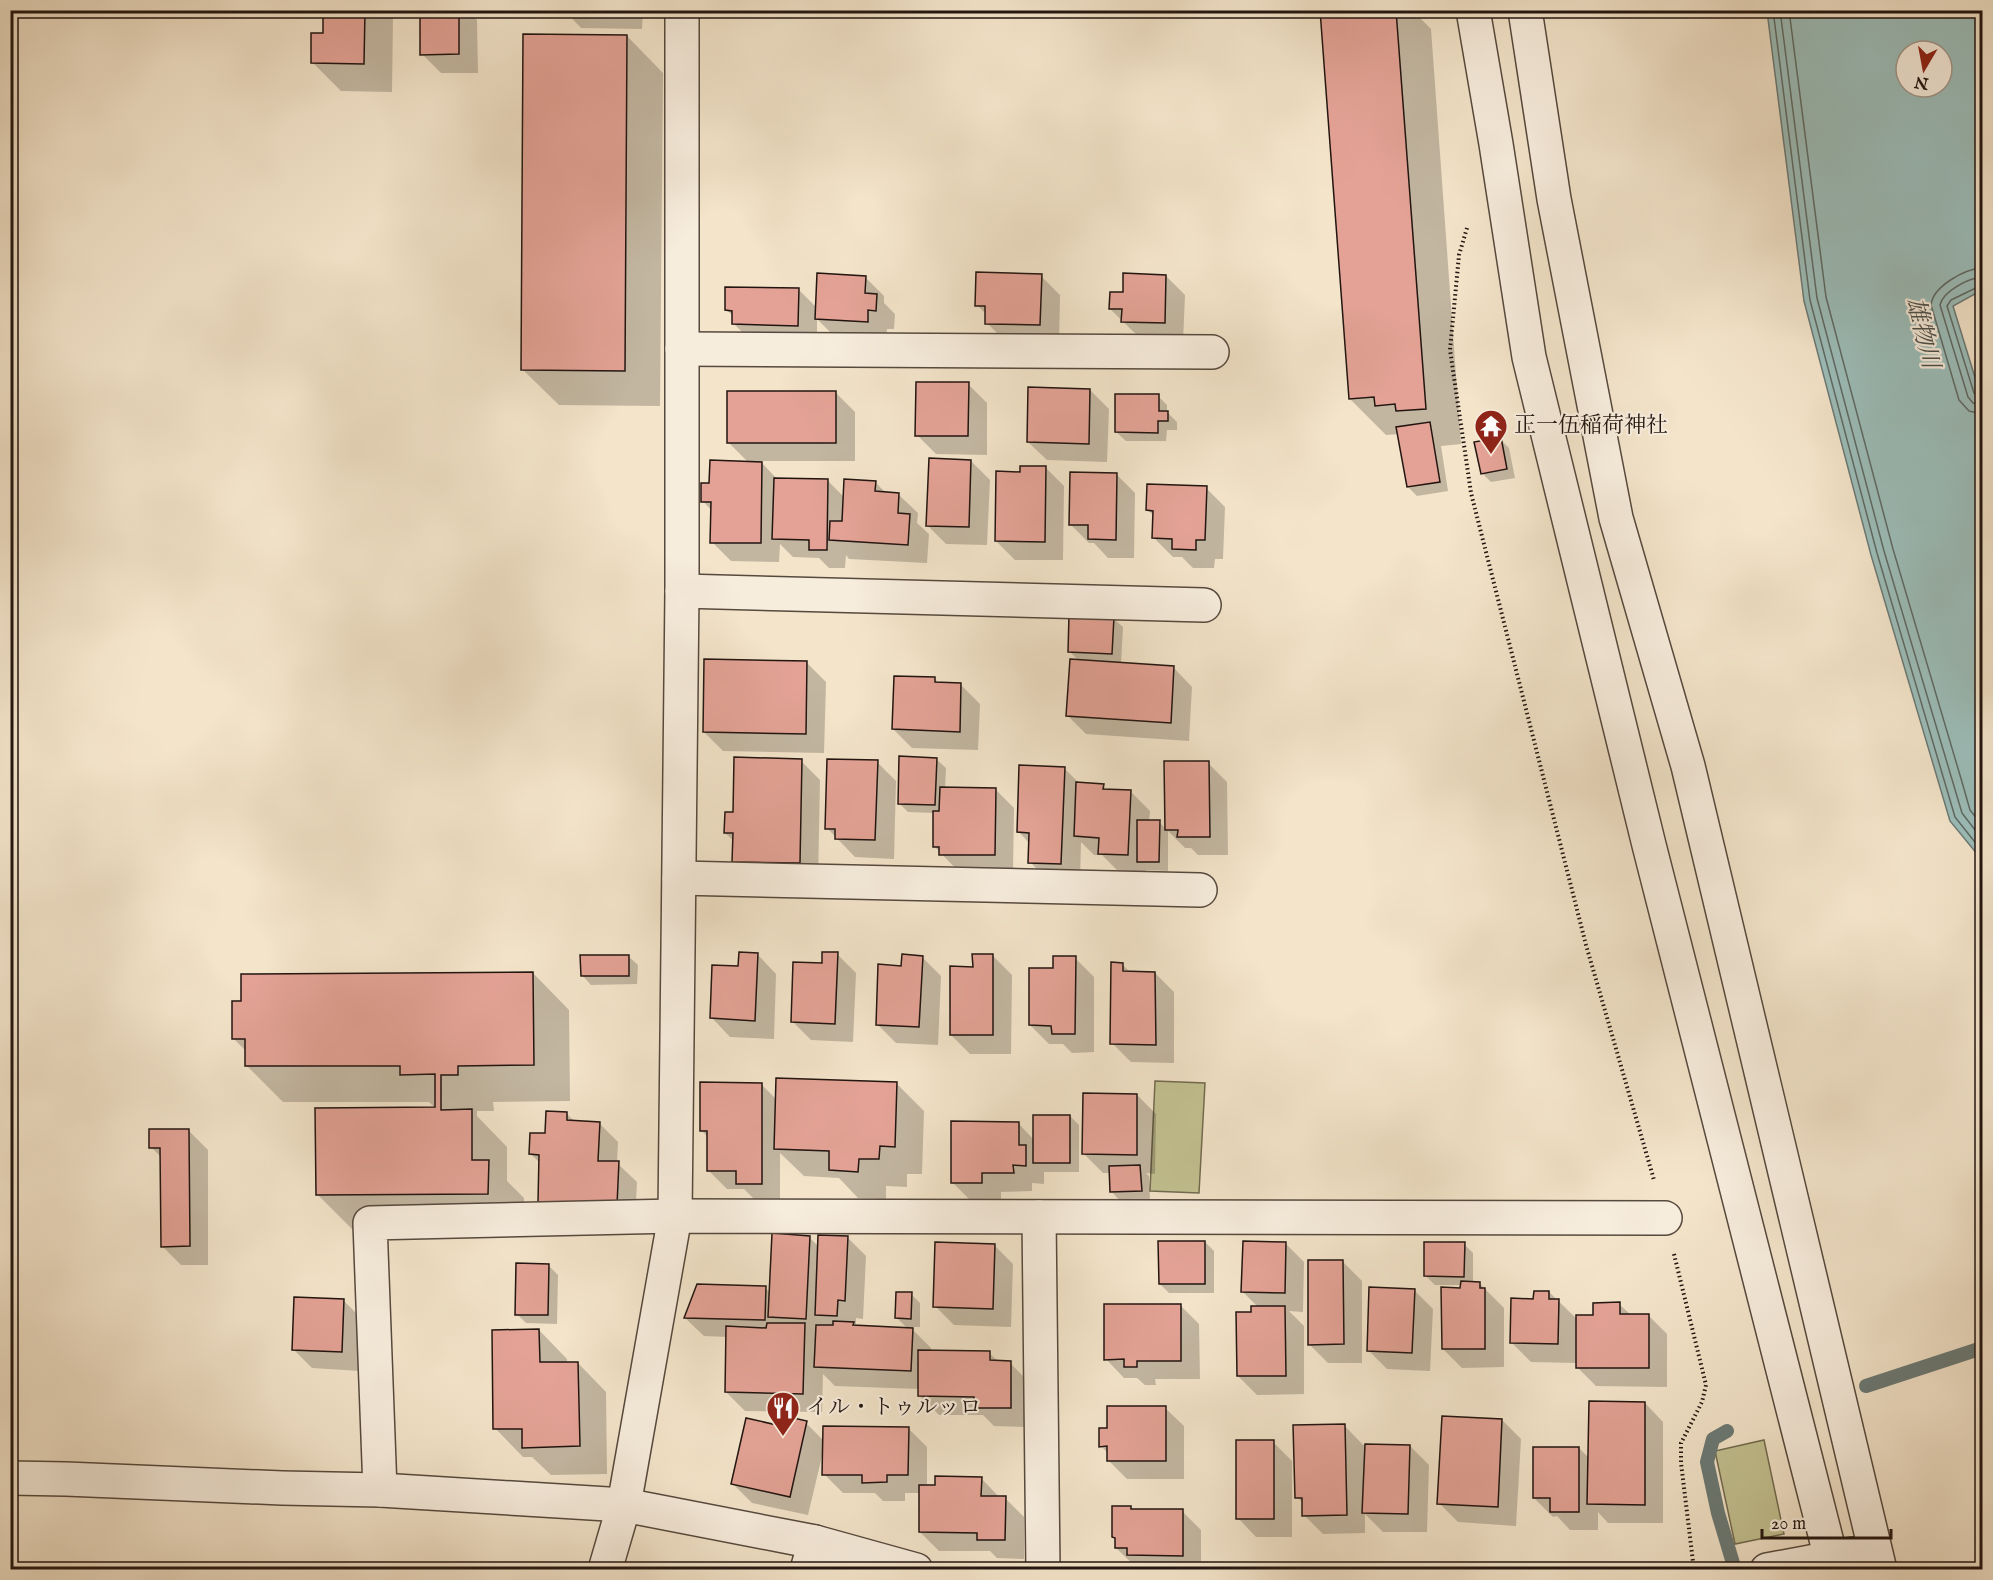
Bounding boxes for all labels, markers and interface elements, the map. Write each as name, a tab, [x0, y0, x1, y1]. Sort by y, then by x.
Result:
north arrow	[1894, 39, 1954, 99]
text: N	[1913, 71, 1931, 93]
water label: 雄物川	[1898, 294, 1946, 375]
temple icon: 正一伍稲荷神社	[1473, 408, 1509, 455]
place label: 正一伍稲荷神社	[1514, 412, 1668, 440]
restaurant icon: イル・トゥルッロ	[765, 1390, 801, 1437]
place label: イル・トゥルッロ	[806, 1394, 981, 1422]
scale bar	[1762, 1502, 1891, 1540]
text: 20 m	[1771, 1513, 1806, 1536]

